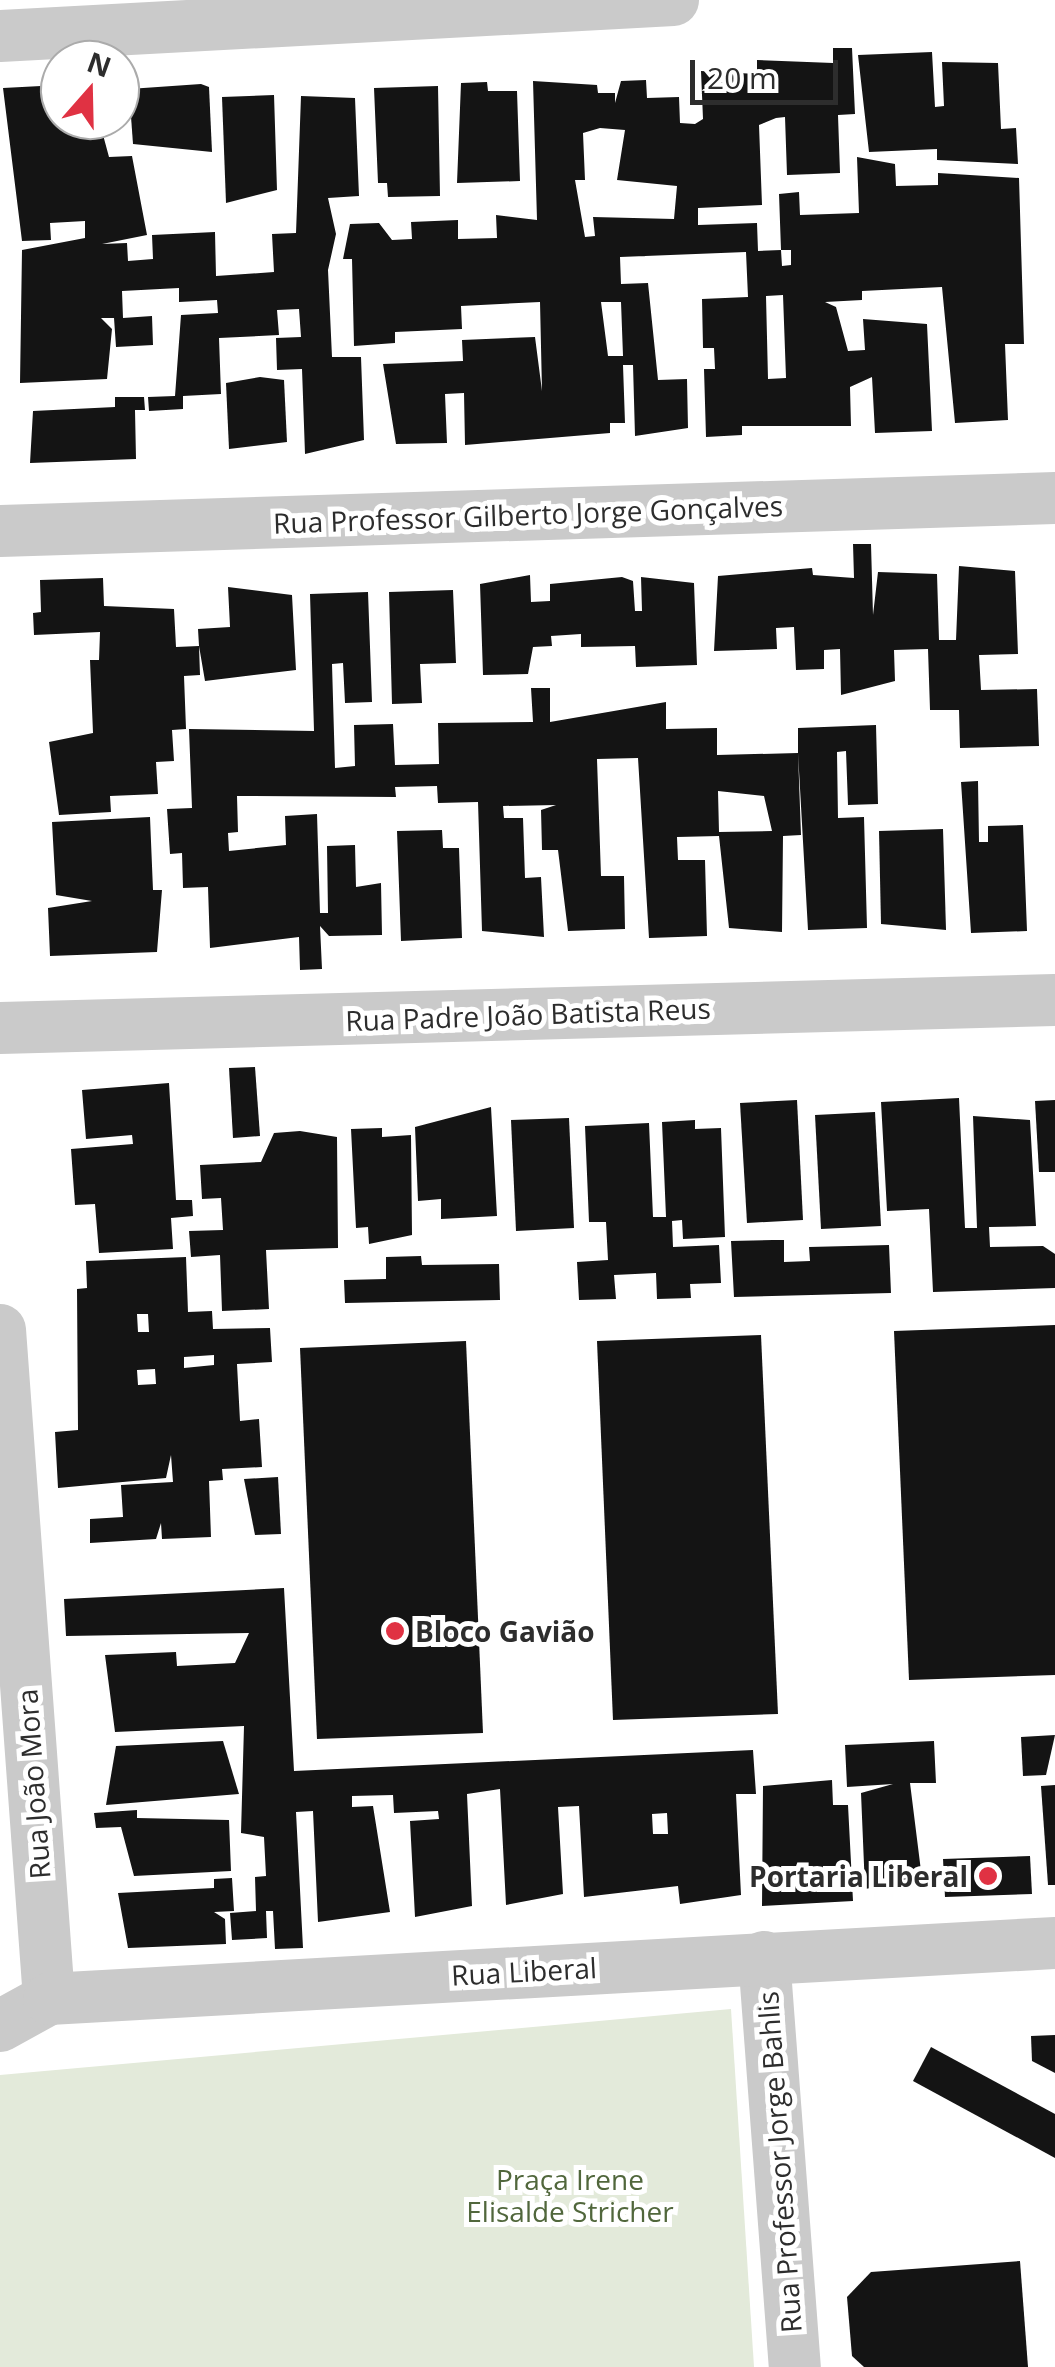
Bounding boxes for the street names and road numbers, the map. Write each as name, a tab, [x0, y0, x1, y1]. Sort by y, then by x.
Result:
street label: Rua Professor Gilberto Jorge Gonçalves	[272, 488, 784, 540]
street label: Rua Padre João Batista Reus	[345, 991, 711, 1037]
street label: Rua João Mora	[10, 1688, 56, 1880]
street label: Rua Liberal	[450, 1950, 598, 1992]
street label: Rua Professor Jorge Bahlis	[750, 1990, 808, 2334]

